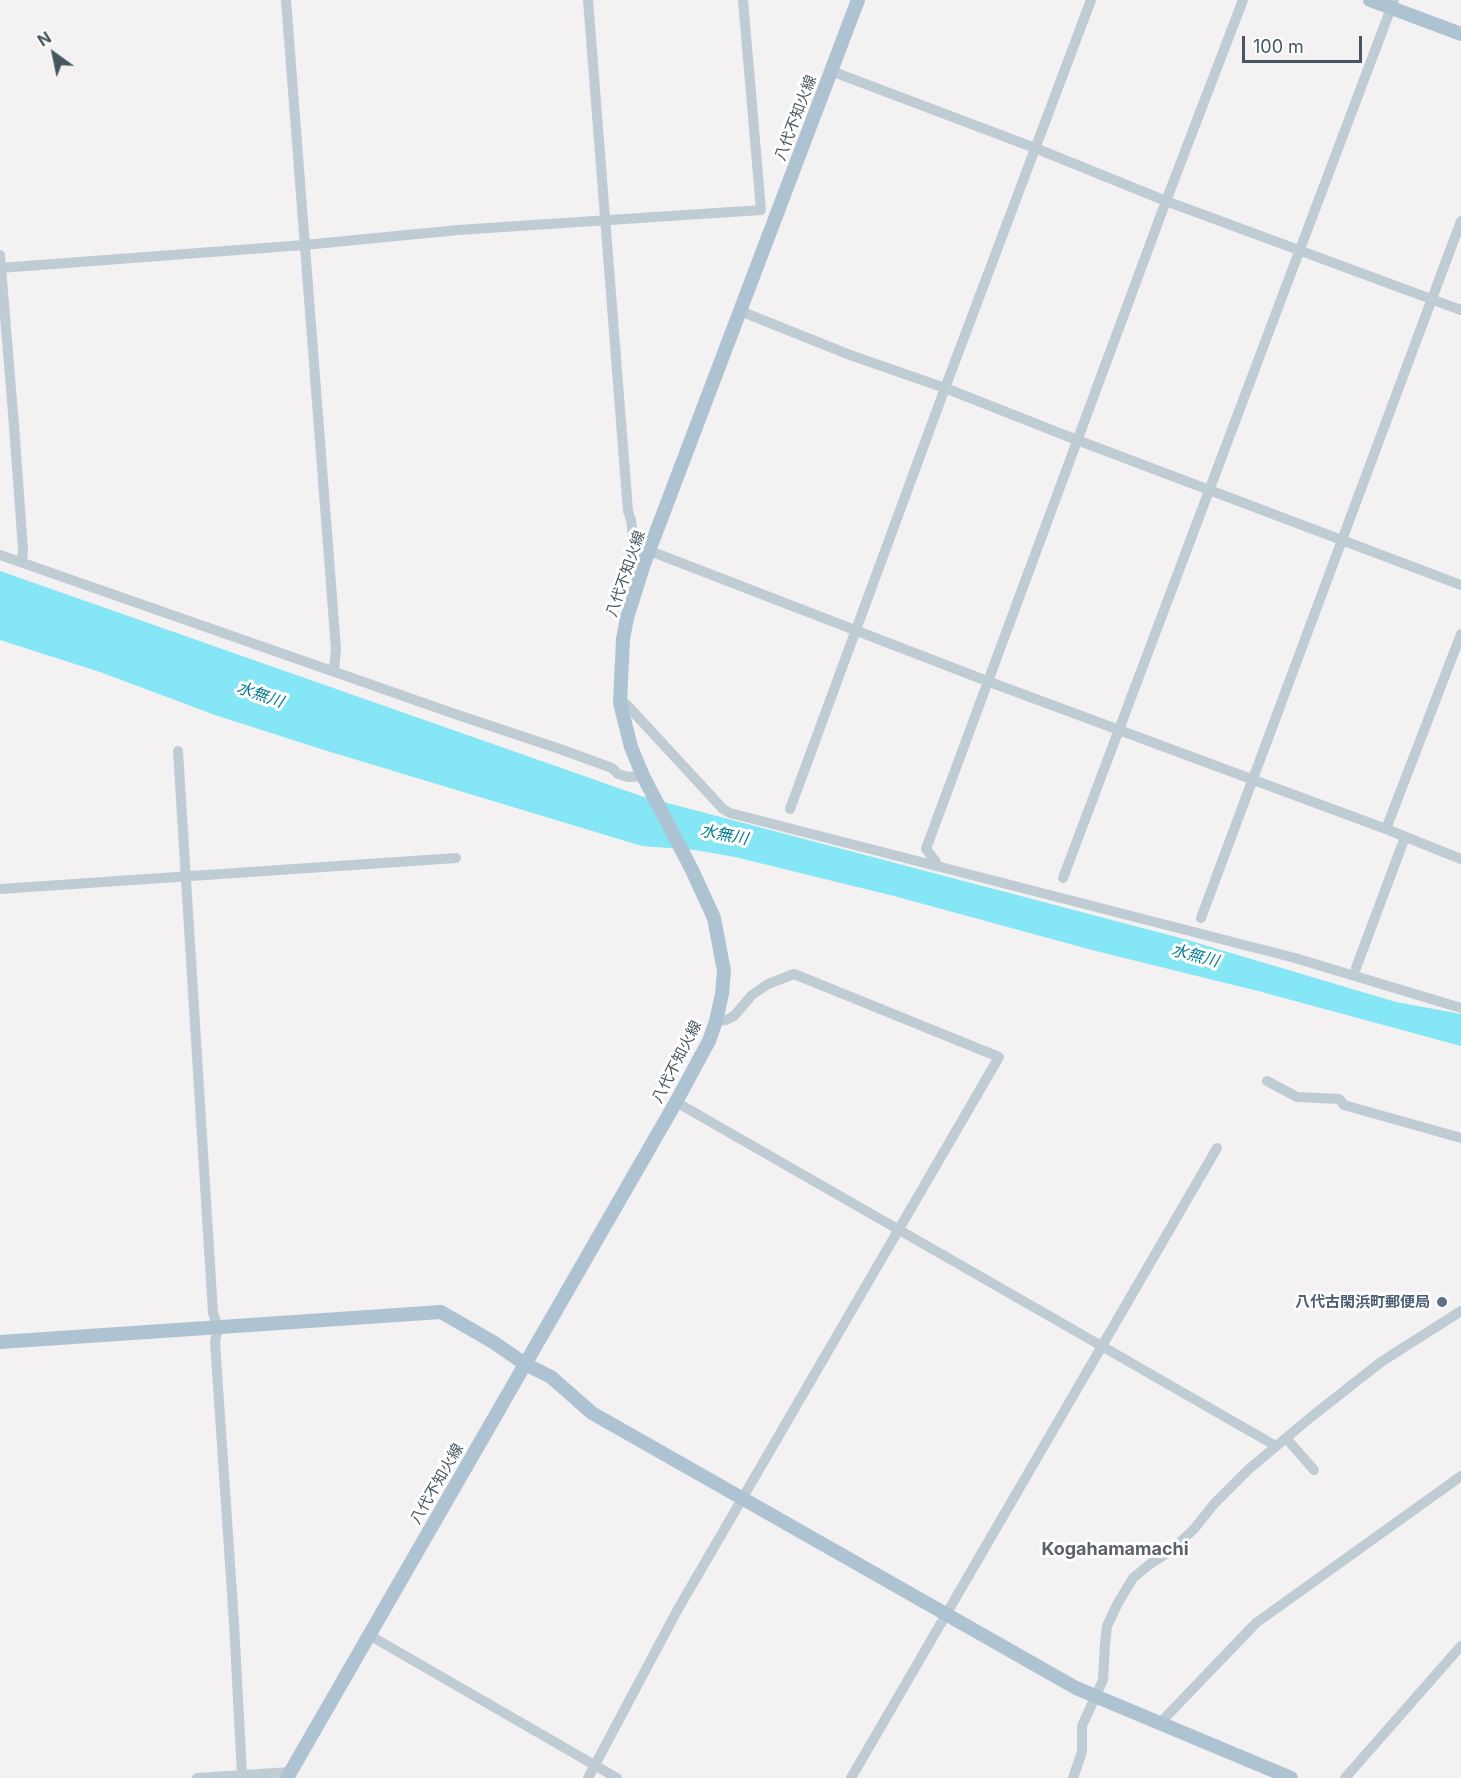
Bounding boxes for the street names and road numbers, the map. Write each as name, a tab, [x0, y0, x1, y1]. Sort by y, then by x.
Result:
street label: 八代不知火線	[771, 73, 821, 163]
street label: 八代不知火線	[603, 529, 649, 619]
street label: 八代不知火線	[649, 1018, 705, 1106]
street label: 八代不知火線	[407, 1441, 467, 1527]

